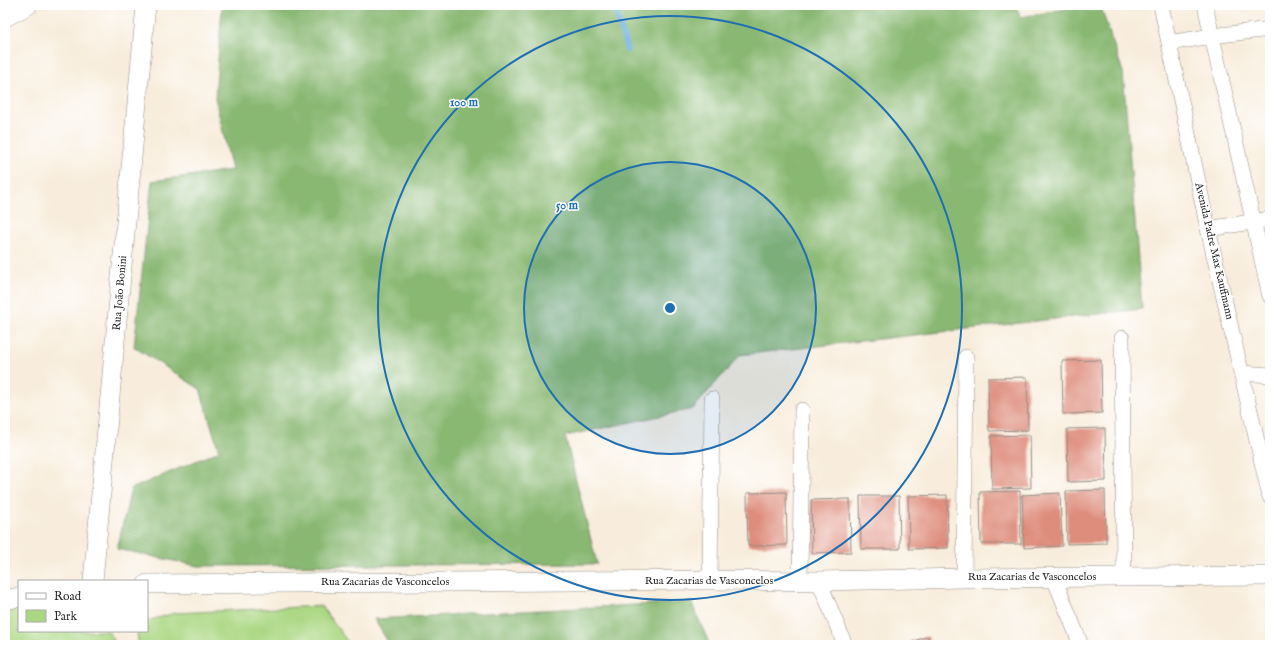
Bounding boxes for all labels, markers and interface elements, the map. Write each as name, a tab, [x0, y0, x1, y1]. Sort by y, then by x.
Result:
text: 100 m	[450, 95, 479, 110]
street label: Avenida Padre Max Kauffmann	[1191, 180, 1237, 321]
text: 50 m	[556, 198, 579, 213]
street label: Rua João Bonini	[110, 255, 130, 331]
centre of rings	[663, 301, 677, 315]
street label: Rua Zacarias de Vasconcelos	[968, 570, 1096, 584]
street label: Rua Zacarias de Vasconcelos	[645, 574, 773, 588]
street label: Rua Zacarias de Vasconcelos	[321, 575, 449, 589]
legend	[18, 580, 148, 632]
text: Road	[54, 589, 82, 604]
text: Park	[54, 609, 77, 624]

